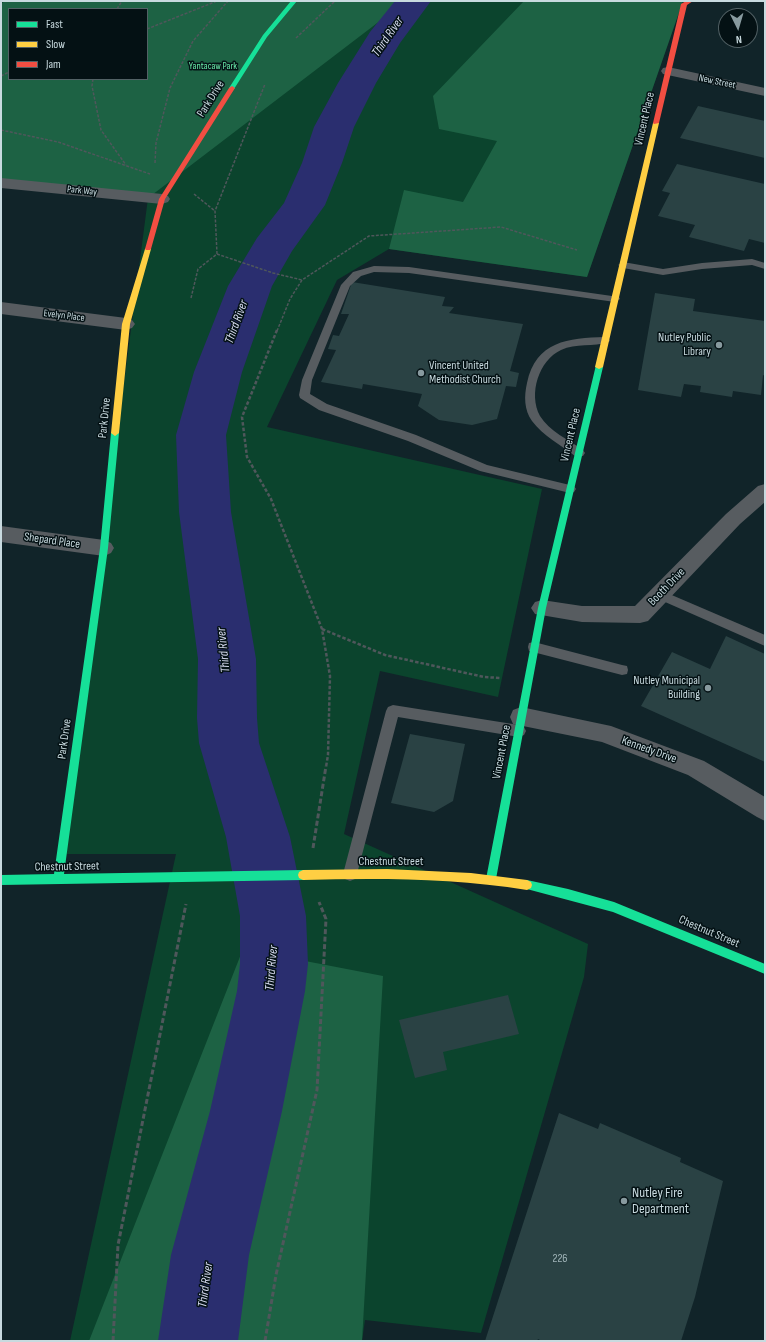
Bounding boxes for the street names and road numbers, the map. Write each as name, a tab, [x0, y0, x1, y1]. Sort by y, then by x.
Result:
street label: New Street	[697, 72, 737, 92]
street label: Park Drive	[194, 78, 228, 120]
street label: Vincent Place	[632, 91, 658, 147]
street label: Park Way	[66, 183, 98, 199]
street label: Evelyn Place	[43, 308, 85, 324]
street label: Park Drive	[96, 397, 114, 439]
street label: Vincent Place	[558, 407, 584, 463]
street label: Shepard Place	[23, 530, 81, 552]
street label: Booth Drive	[646, 565, 688, 609]
street label: Park Drive	[55, 718, 75, 760]
street label: Vincent Place	[490, 724, 514, 780]
street label: Kennedy Drive	[619, 733, 679, 767]
street label: Chestnut Street	[359, 855, 423, 869]
street label: Chestnut Street	[34, 859, 100, 875]
street label: Chestnut Street	[676, 913, 742, 951]

